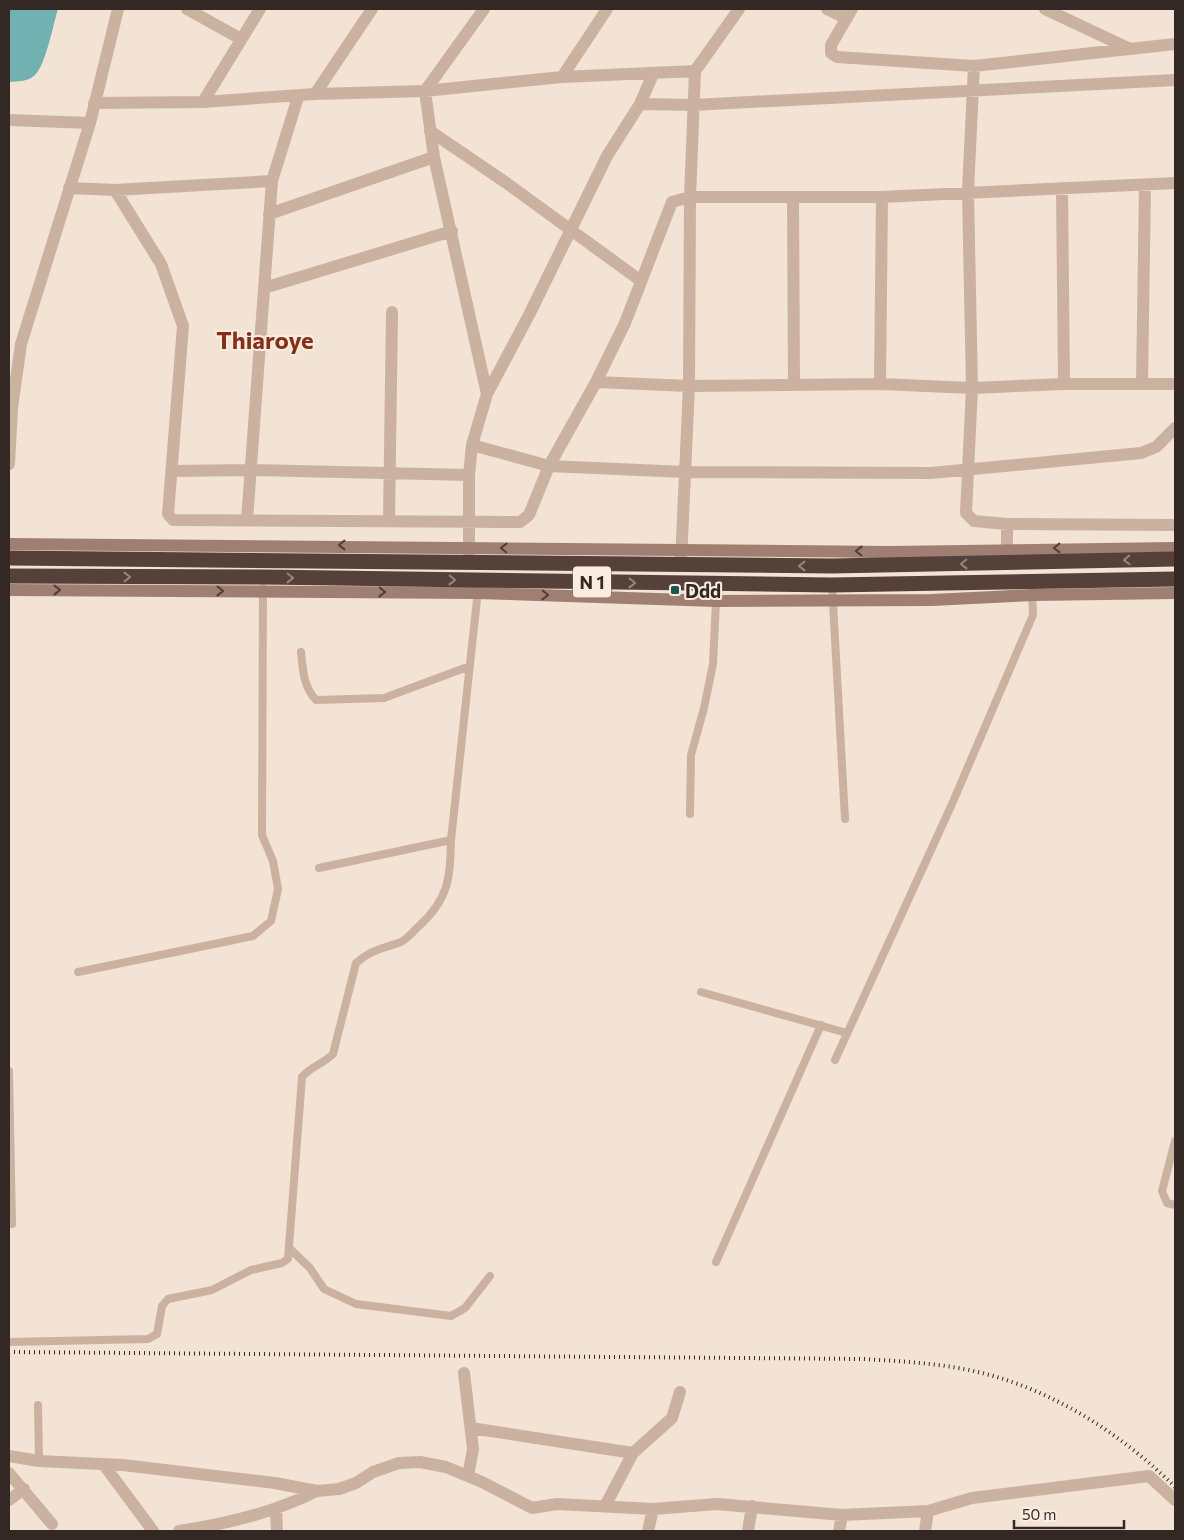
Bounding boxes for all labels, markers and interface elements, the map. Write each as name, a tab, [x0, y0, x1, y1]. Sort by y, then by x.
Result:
district label: Thiaroye	[216, 325, 314, 354]
one-way arrow	[337, 540, 345, 550]
one-way arrow	[500, 542, 508, 553]
one-way arrow	[1052, 543, 1060, 553]
one-way arrow	[855, 546, 862, 556]
one-way arrow	[1122, 555, 1130, 566]
one-way arrow	[960, 559, 968, 569]
one-way arrow	[797, 561, 805, 571]
road number: N 1	[573, 566, 611, 598]
one-way arrow	[124, 572, 132, 582]
one-way arrow	[286, 572, 294, 583]
one-way arrow	[449, 575, 457, 585]
one-way arrow	[629, 578, 637, 588]
place label: Ddd	[685, 579, 721, 602]
marker: Ddd	[669, 584, 681, 596]
one-way arrow	[54, 585, 62, 595]
one-way arrow	[216, 586, 224, 596]
one-way arrow	[379, 587, 387, 598]
one-way arrow	[542, 590, 549, 600]
scale bar	[1014, 1498, 1124, 1530]
text: 50 m	[1022, 1505, 1056, 1523]

